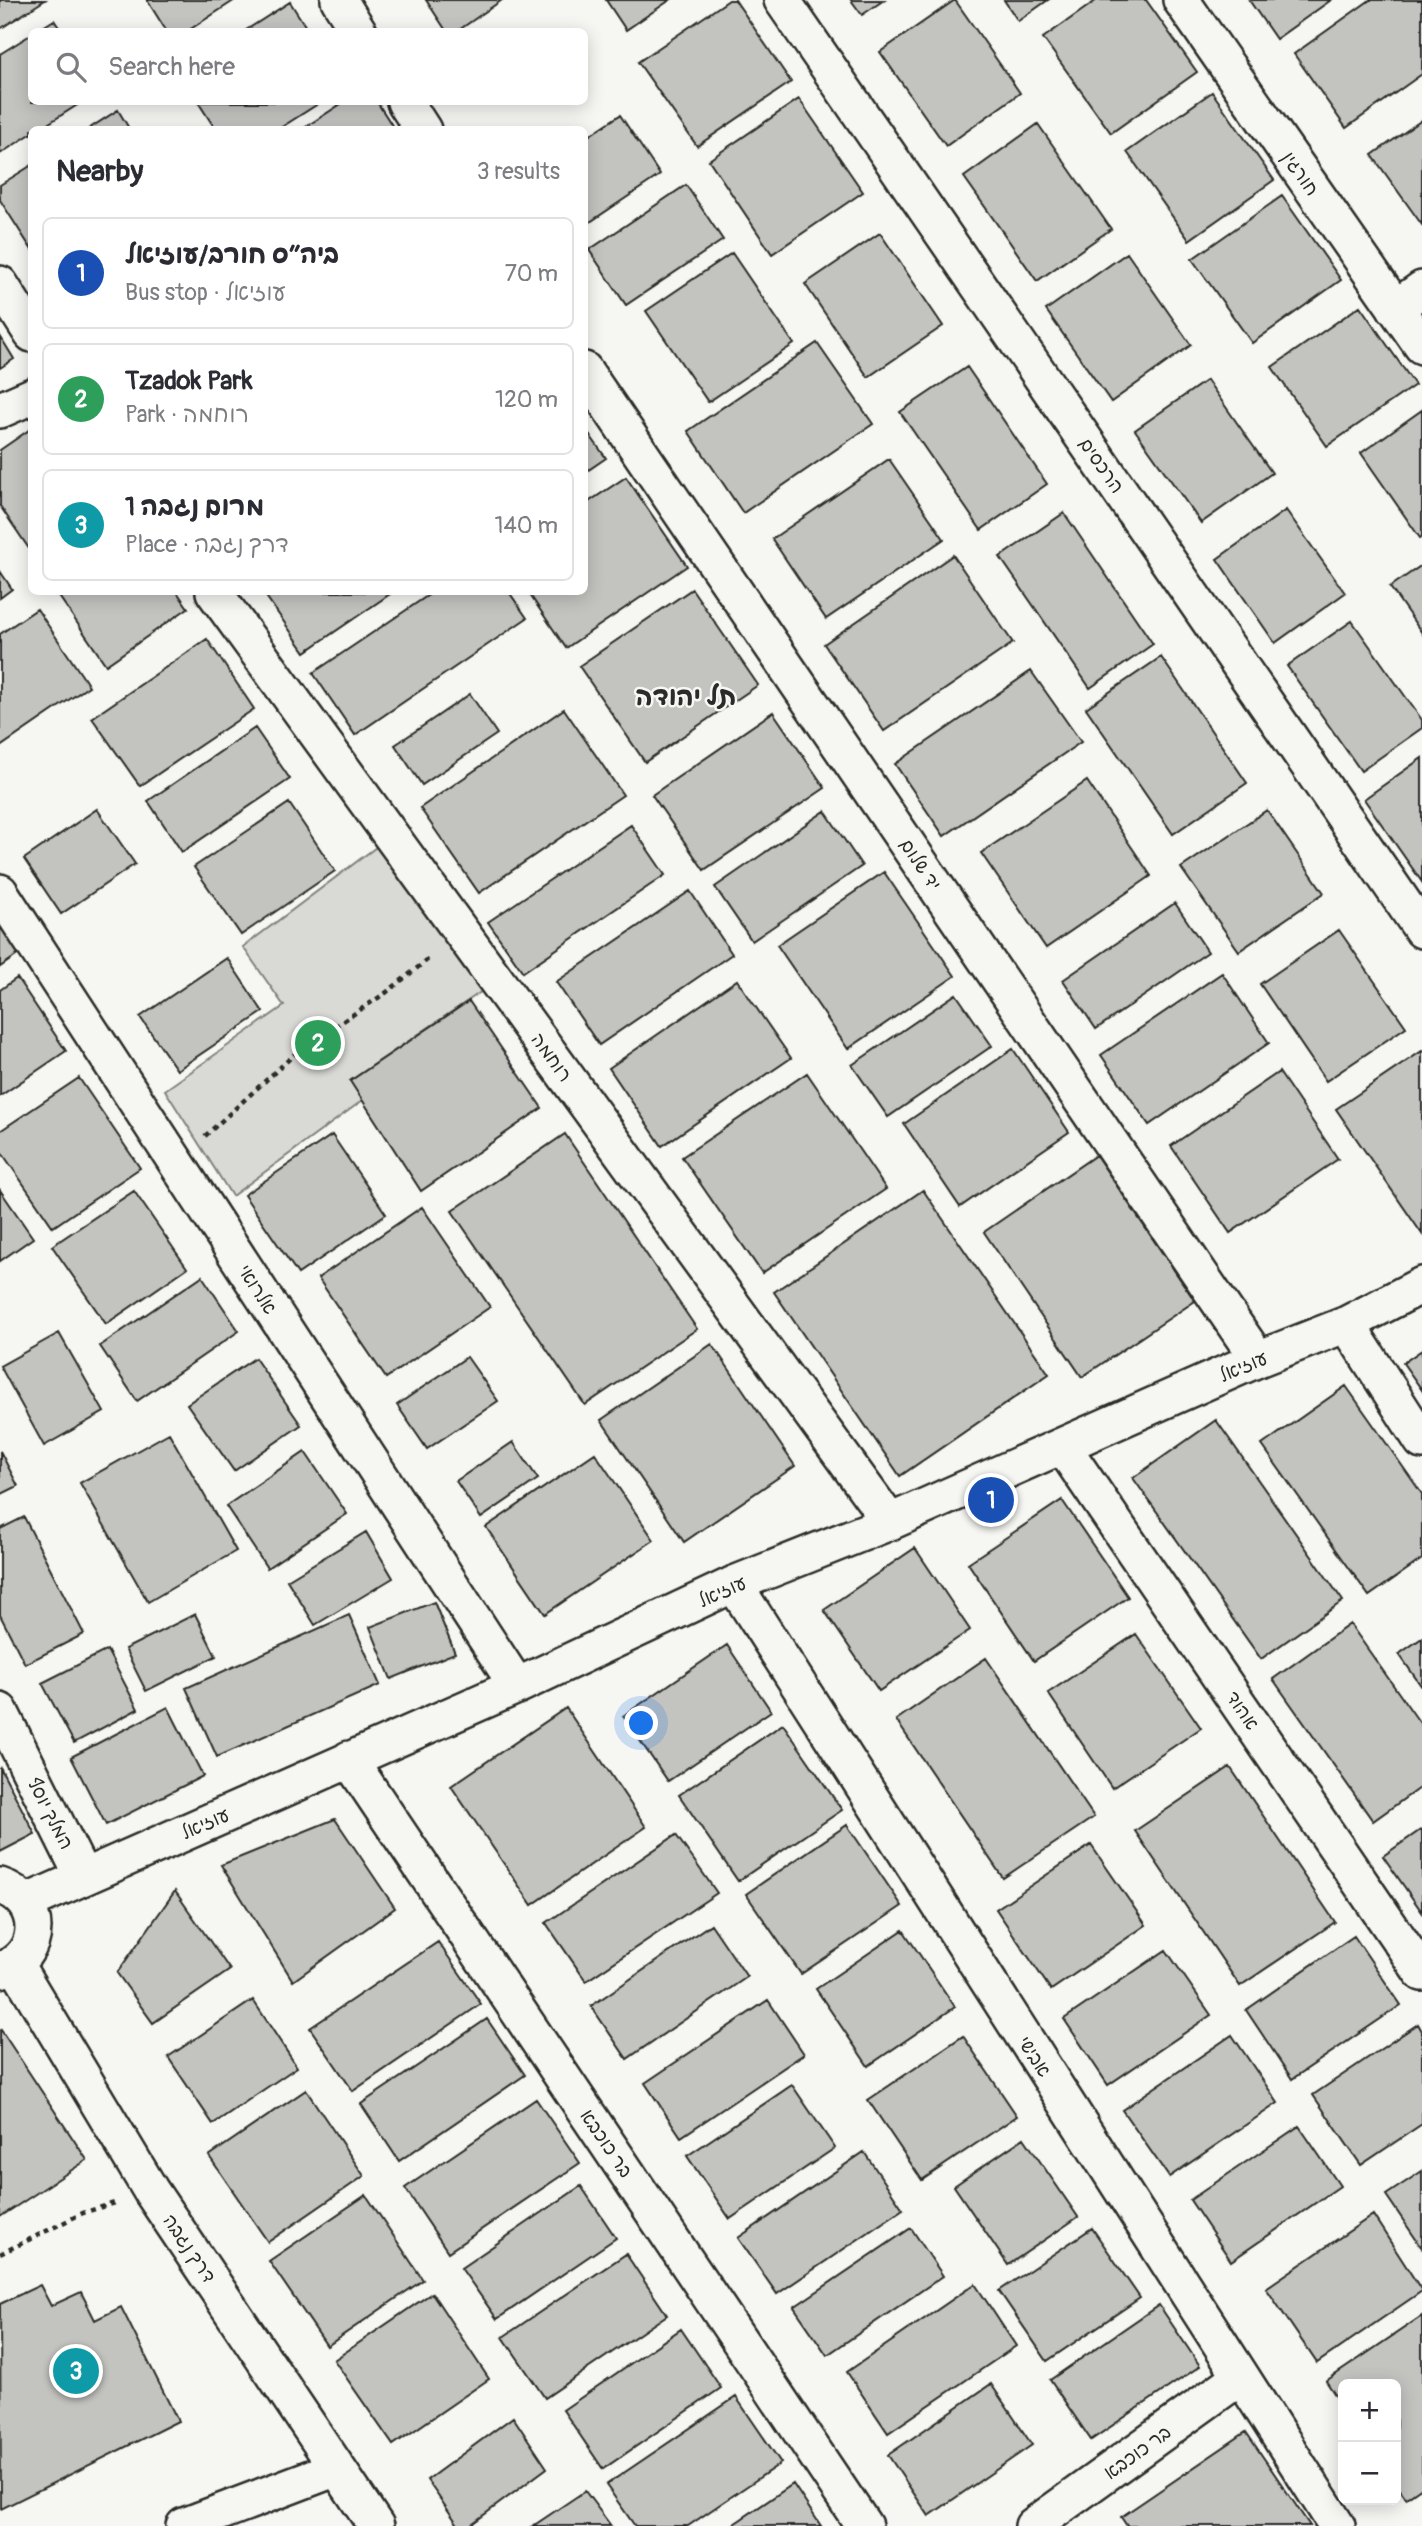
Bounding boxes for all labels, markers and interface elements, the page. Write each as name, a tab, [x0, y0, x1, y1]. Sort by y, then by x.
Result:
search box	[28, 28, 588, 105]
icon: search	[52, 48, 90, 86]
text: Search here	[108, 51, 235, 83]
street label: חורגין	[1276, 147, 1324, 201]
text: Nearby	[56, 153, 143, 190]
text: 3 results	[477, 157, 560, 186]
text: ביה״ס חורב/עוזיאל	[125, 239, 339, 271]
text: 1	[77, 259, 86, 288]
text: 70 m	[505, 259, 558, 288]
text: Bus stop · עוזיאל	[125, 278, 286, 307]
text: Tzadok Park	[125, 365, 252, 397]
text: 2	[75, 385, 87, 414]
text: 120 m	[495, 385, 558, 414]
text: Park · רוחמה	[125, 400, 249, 429]
street label: הרכסים	[1073, 433, 1129, 498]
text: מרום נגבה 1	[125, 491, 264, 523]
text: 3	[75, 511, 87, 540]
text: 140 m	[495, 511, 558, 540]
text: Place · דרך נגבה	[125, 530, 289, 559]
district label: תל יהודה	[636, 681, 737, 713]
street label: יד שלום	[894, 834, 946, 895]
pin: 2	[295, 1017, 341, 1069]
street label: רוחמה	[525, 1028, 577, 1087]
street label: אלרואי	[232, 1260, 282, 1319]
street label: עוזיאל	[1216, 1346, 1271, 1388]
pin: 1	[968, 1474, 1014, 1526]
street label: עוזיאל	[695, 1571, 750, 1613]
street label: אהוד	[1221, 1686, 1264, 1735]
your location	[624, 1706, 658, 1740]
street label: המלך יוסף	[22, 1773, 78, 1854]
street label: עוזיאל	[178, 1803, 233, 1845]
street label: אבישי	[1012, 2032, 1056, 2081]
street label: בר כוכבא	[575, 2105, 638, 2182]
street label: דרך נגבה	[157, 2210, 221, 2288]
pin: 3	[53, 2345, 99, 2397]
map controls	[1338, 2379, 1401, 2505]
button: +	[1338, 2379, 1401, 2442]
street label: בר כוכבא	[1099, 2420, 1176, 2485]
button: −	[1338, 2442, 1401, 2505]

